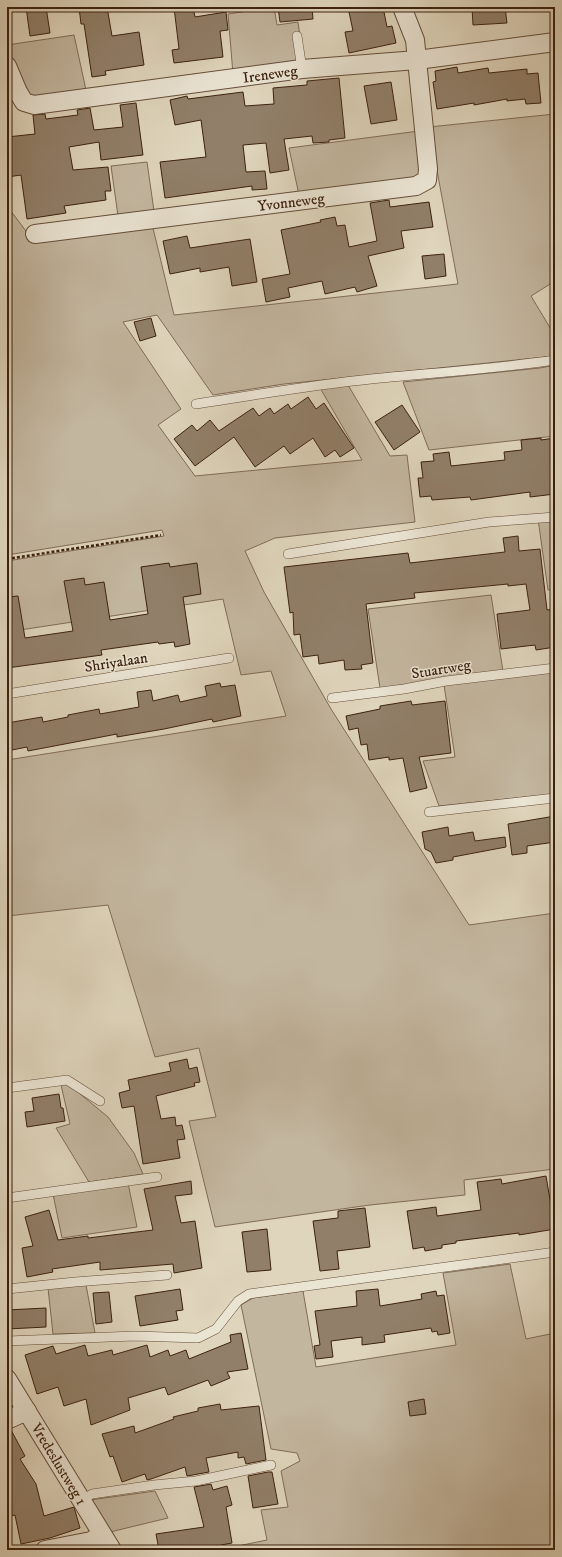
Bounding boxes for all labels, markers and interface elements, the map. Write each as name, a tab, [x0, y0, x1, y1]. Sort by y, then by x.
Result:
street label: Ireneweg	[241, 61, 299, 88]
street label: Yvonneweg	[257, 189, 326, 216]
street label: Shriyalaan	[83, 648, 149, 677]
street label: Stuartweg	[410, 655, 473, 684]
street label: Vredeslustweg 1	[26, 1419, 91, 1509]

